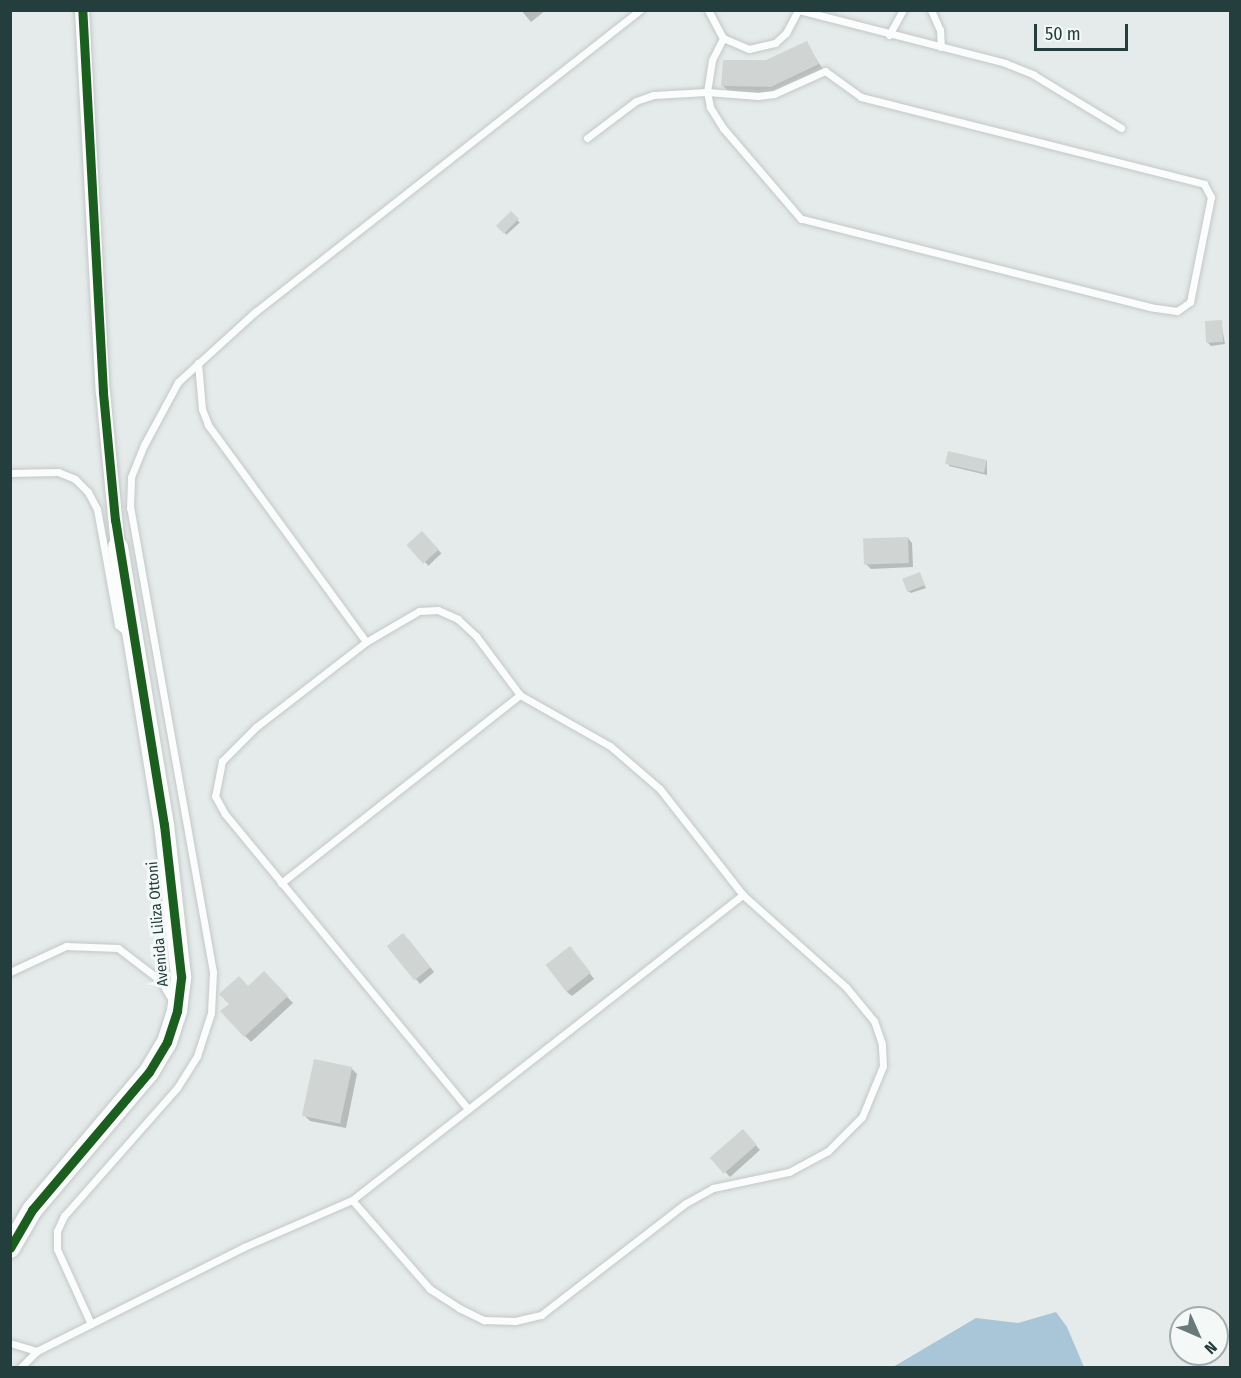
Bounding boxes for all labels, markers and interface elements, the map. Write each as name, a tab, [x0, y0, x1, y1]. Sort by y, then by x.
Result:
scale bar	[1037, 12, 1132, 50]
text: 50 m	[1045, 23, 1081, 45]
street label: Avenida Liliza Ottoni	[144, 861, 172, 987]
north arrow	[1169, 1306, 1229, 1366]
text: N	[1201, 1338, 1221, 1358]

